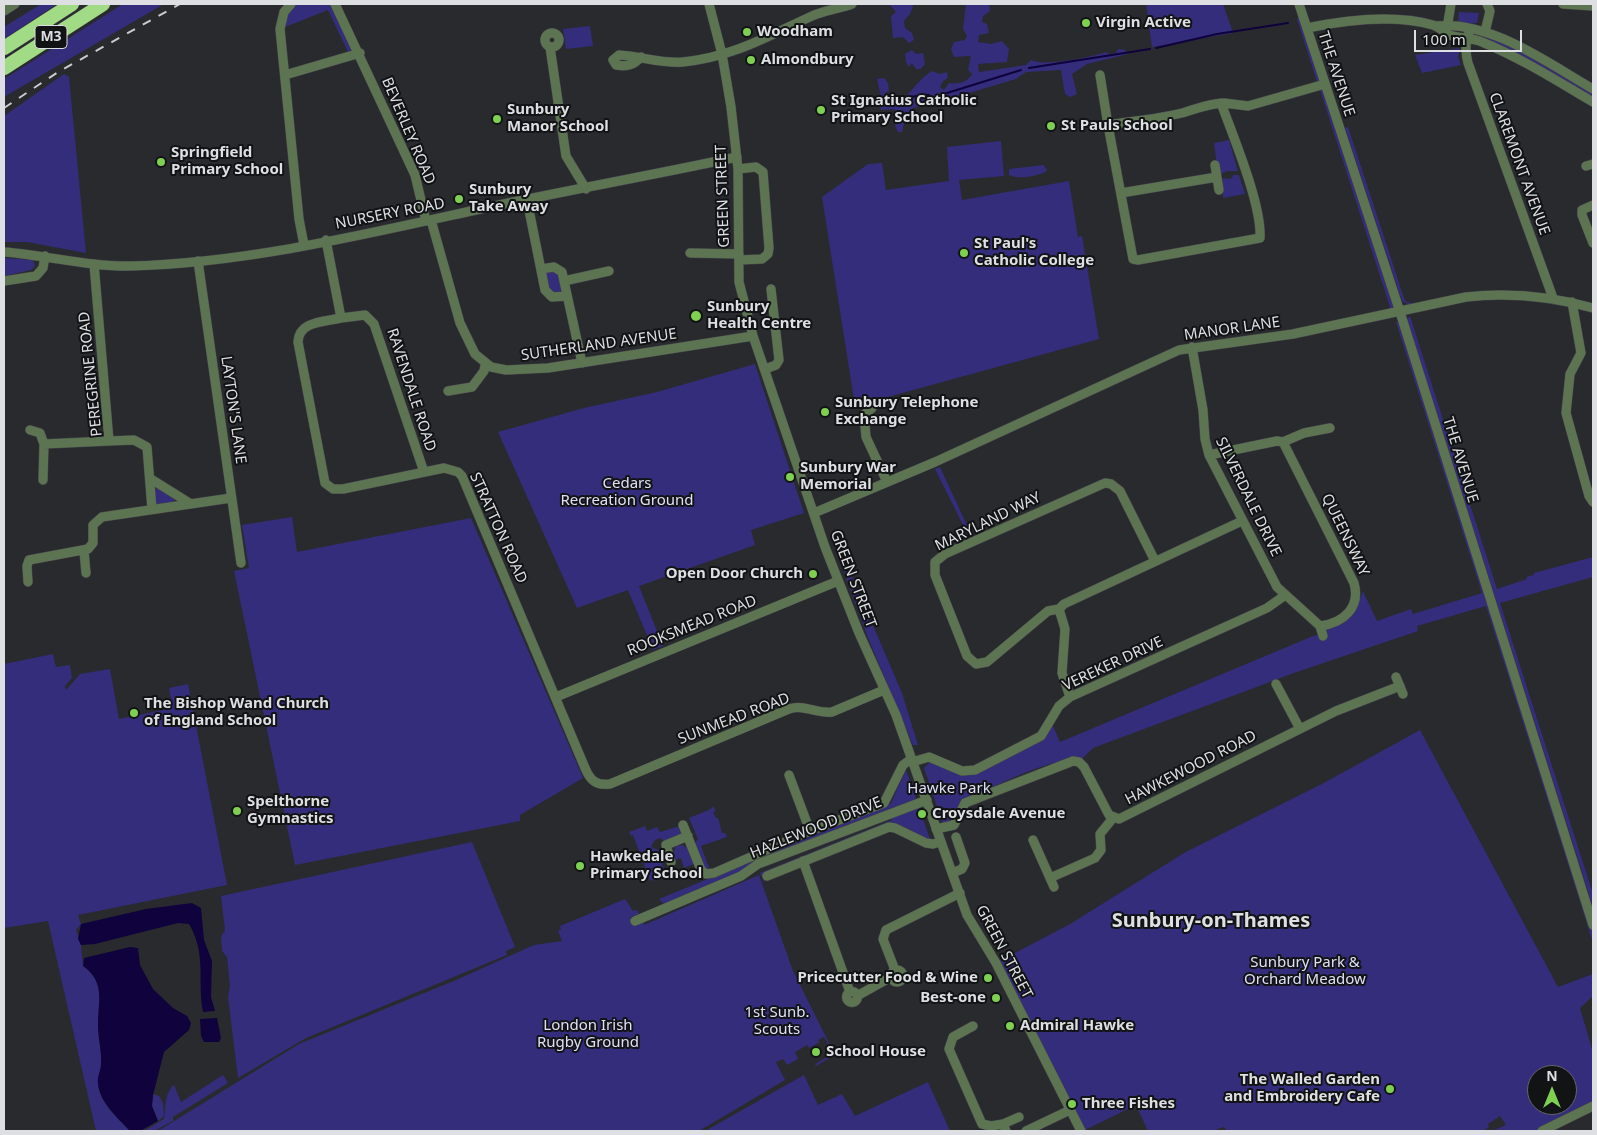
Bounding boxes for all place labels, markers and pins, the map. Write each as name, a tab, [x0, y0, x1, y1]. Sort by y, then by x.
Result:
place label: Virgin Active	[1096, 14, 1191, 32]
marker: Virgin Active	[1080, 17, 1092, 29]
place label: Woodham	[757, 23, 833, 41]
marker: Woodham	[741, 26, 753, 38]
place label: Almondbury	[761, 51, 854, 69]
marker: Almondbury	[745, 54, 757, 66]
place label: St Ignatius Catholic Primary School	[831, 92, 977, 127]
place label: Sunbury Manor School	[507, 101, 609, 136]
marker: St Ignatius Catholic Primary School	[815, 104, 827, 116]
marker: Sunbury Manor School	[491, 113, 503, 125]
place label: St Pauls School	[1061, 117, 1173, 135]
marker: St Pauls School	[1045, 120, 1057, 132]
place label: Springfield Primary School	[171, 144, 283, 179]
marker: Springfield Primary School	[155, 156, 167, 168]
place label: Sunbury Take Away	[469, 181, 548, 216]
marker: Sunbury Take Away	[453, 193, 465, 205]
place label: St Paul's Catholic College	[974, 235, 1094, 270]
marker: St Paul's Catholic College	[958, 247, 970, 259]
place label: Sunbury Health Centre	[707, 298, 811, 333]
marker: Sunbury Health Centre	[689, 309, 703, 323]
place label: Sunbury Telephone Exchange	[835, 394, 978, 429]
marker: Sunbury Telephone Exchange	[819, 406, 831, 418]
place label: Sunbury War Memorial	[800, 459, 896, 494]
marker: Sunbury War Memorial	[784, 471, 796, 483]
place label: Open Door Church	[666, 565, 803, 583]
marker: Open Door Church	[807, 568, 819, 580]
place label: The Bishop Wand Church of England School	[144, 695, 329, 730]
marker: The Bishop Wand Church of England School	[128, 707, 140, 719]
place label: Spelthorne Gymnastics	[247, 793, 334, 828]
marker: Spelthorne Gymnastics	[231, 805, 243, 817]
place label: Croysdale Avenue	[932, 805, 1065, 823]
marker: Croysdale Avenue	[916, 808, 928, 820]
place label: Hawkedale Primary School	[590, 848, 702, 883]
marker: Hawkedale Primary School	[574, 860, 586, 872]
place label: Pricecutter Food & Wine	[798, 969, 978, 987]
marker: Pricecutter Food & Wine	[982, 972, 994, 984]
place label: Best-one	[920, 989, 986, 1007]
marker: Best-one	[990, 992, 1002, 1004]
place label: Admiral Hawke	[1020, 1017, 1134, 1035]
marker: Admiral Hawke	[1004, 1020, 1016, 1032]
place label: School House	[826, 1043, 926, 1061]
marker: School House	[810, 1046, 822, 1058]
place label: The Walled Garden and Embroidery Cafe	[1224, 1071, 1380, 1106]
marker: The Walled Garden and Embroidery Cafe	[1384, 1083, 1396, 1095]
place label: Three Fishes	[1082, 1095, 1175, 1113]
marker: Three Fishes	[1066, 1098, 1078, 1110]

